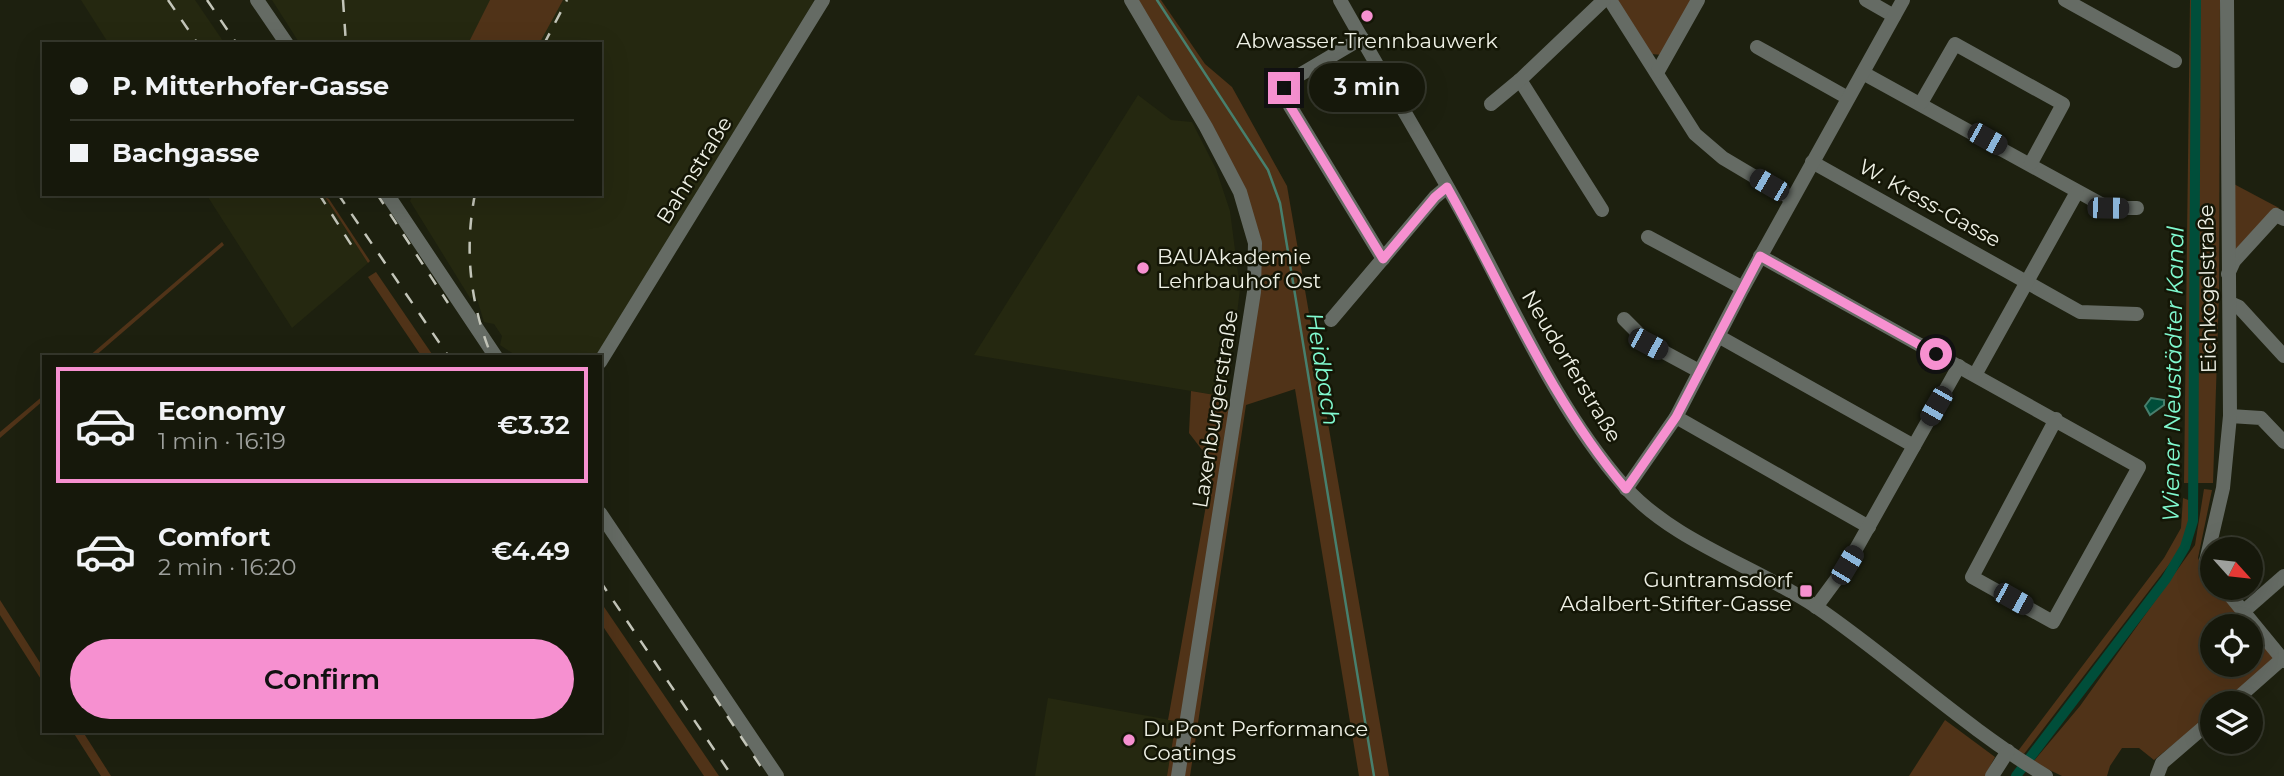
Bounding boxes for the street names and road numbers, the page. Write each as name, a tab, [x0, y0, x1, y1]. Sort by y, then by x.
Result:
street label: Bahnstraße	[651, 112, 737, 228]
street label: W. Kress-Gasse	[1855, 154, 2005, 252]
street label: Eichkogelstraße	[2193, 204, 2221, 374]
street label: Neudorferstraße	[1517, 285, 1627, 447]
street label: Laxenburgerstraße	[1187, 308, 1243, 510]

